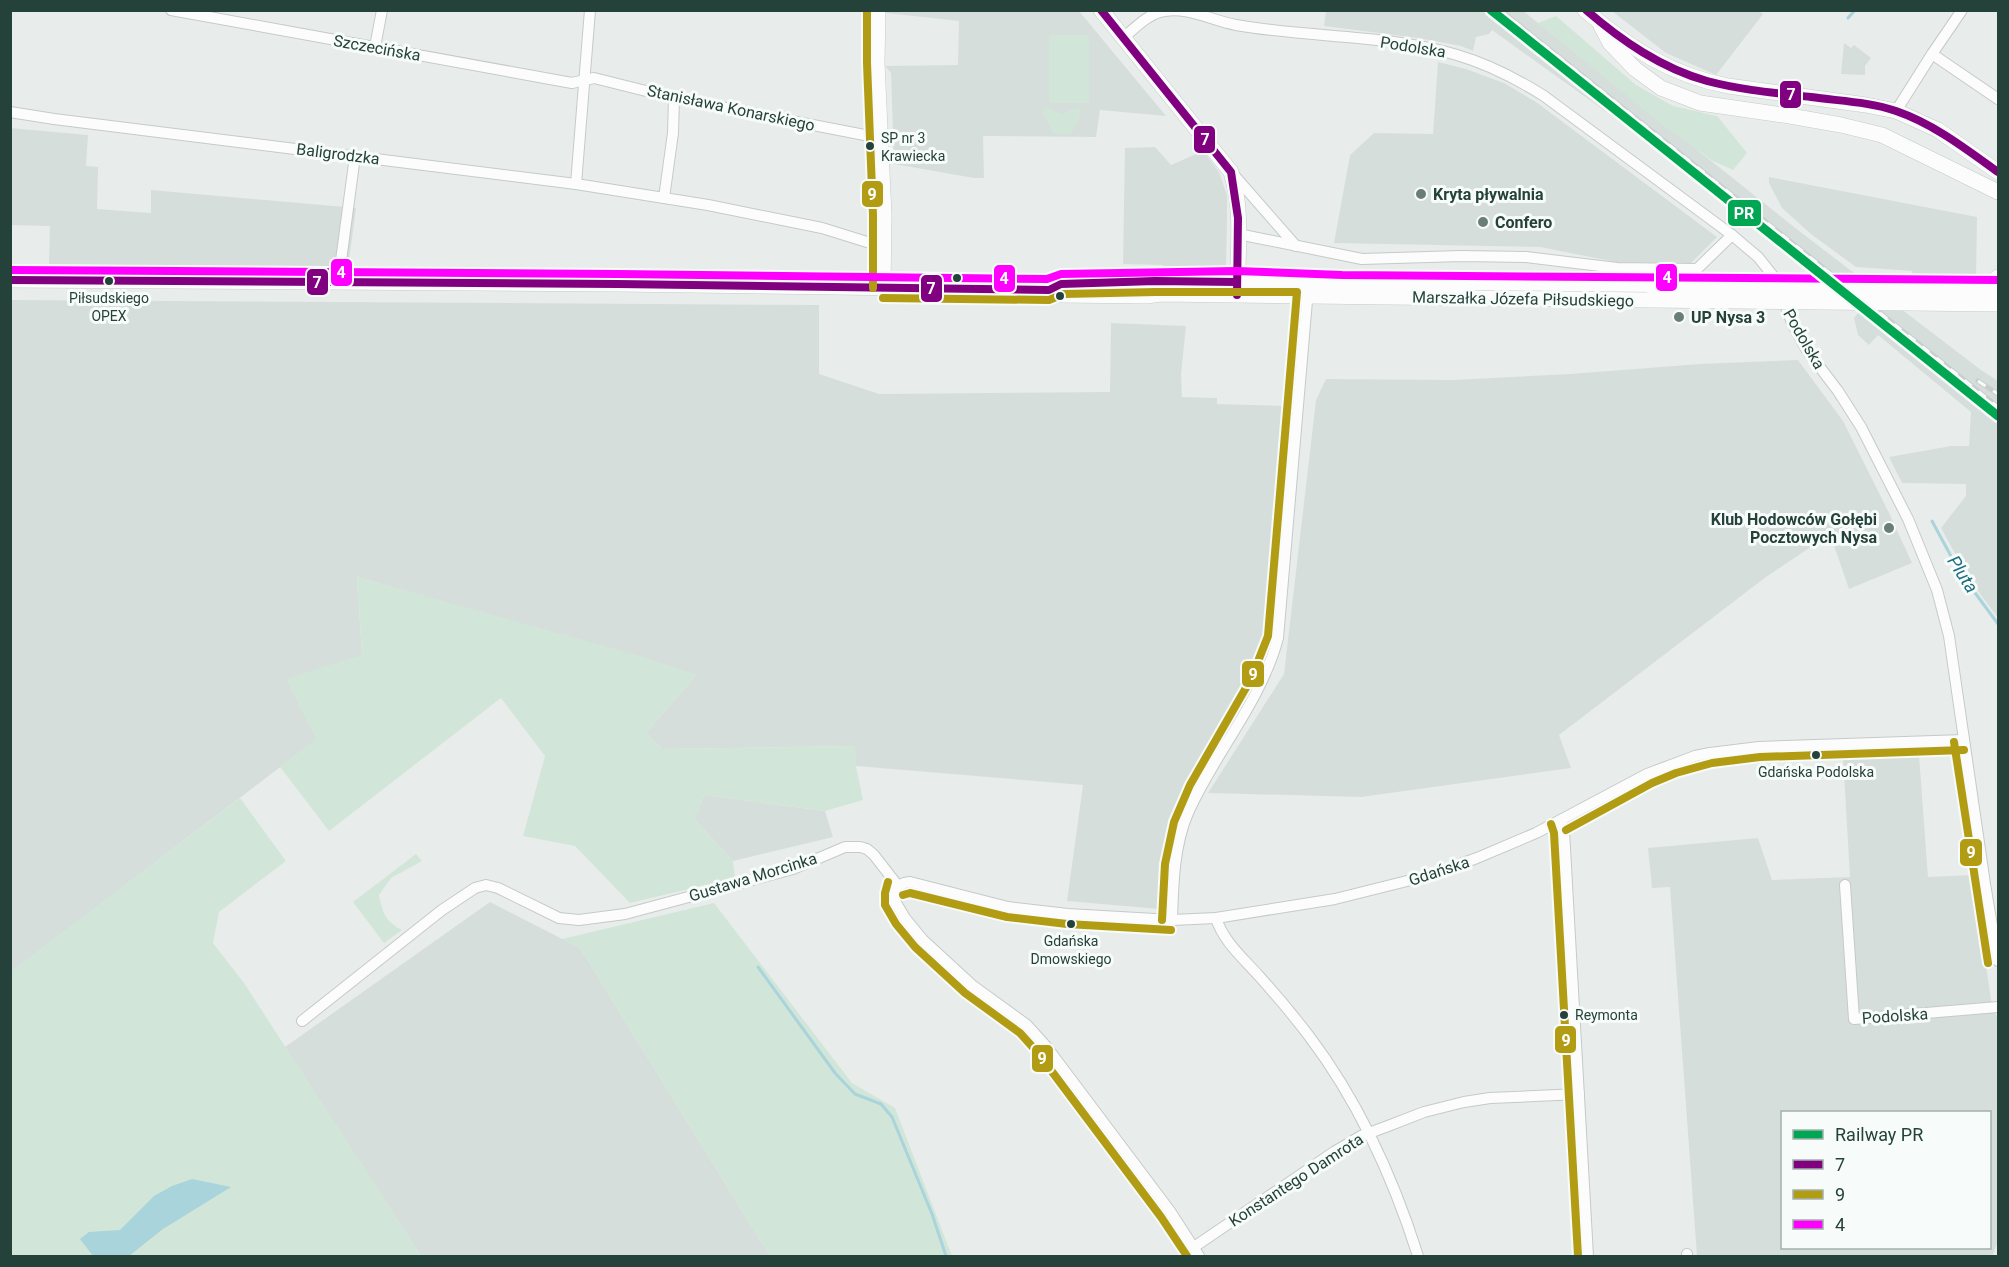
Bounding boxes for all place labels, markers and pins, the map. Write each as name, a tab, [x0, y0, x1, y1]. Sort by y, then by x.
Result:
place label: SP nr 3 Krawiecka	[881, 130, 945, 164]
marker: SP nr 3 Krawiecka	[864, 140, 876, 152]
place label: Kryta pływalnia	[1433, 185, 1544, 204]
marker: Kryta pływalnia	[1414, 187, 1428, 201]
place label: Confero	[1495, 213, 1552, 232]
marker: Confero	[1476, 215, 1490, 229]
unlabelled marker	[951, 272, 963, 284]
marker: Piłsudskiego OPEX	[103, 275, 115, 287]
place label: Piłsudskiego OPEX	[69, 290, 149, 324]
unlabelled marker	[1054, 290, 1066, 302]
place label: UP Nysa 3	[1691, 308, 1765, 327]
marker: UP Nysa 3	[1672, 310, 1686, 324]
place label: Klub Hodowców Gołębi Pocztowych Nysa	[1711, 510, 1877, 547]
marker: Klub Hodowców Gołębi Pocztowych Nysa	[1882, 521, 1896, 535]
marker: Gdańska Podolska	[1810, 749, 1822, 761]
place label: Gdańska Podolska	[1758, 764, 1874, 780]
marker: Gdańska Dmowskiego	[1065, 918, 1077, 930]
place label: Gdańska Dmowskiego	[1031, 933, 1111, 967]
place label: Reymonta	[1575, 1007, 1638, 1023]
marker: Reymonta	[1558, 1009, 1570, 1021]

